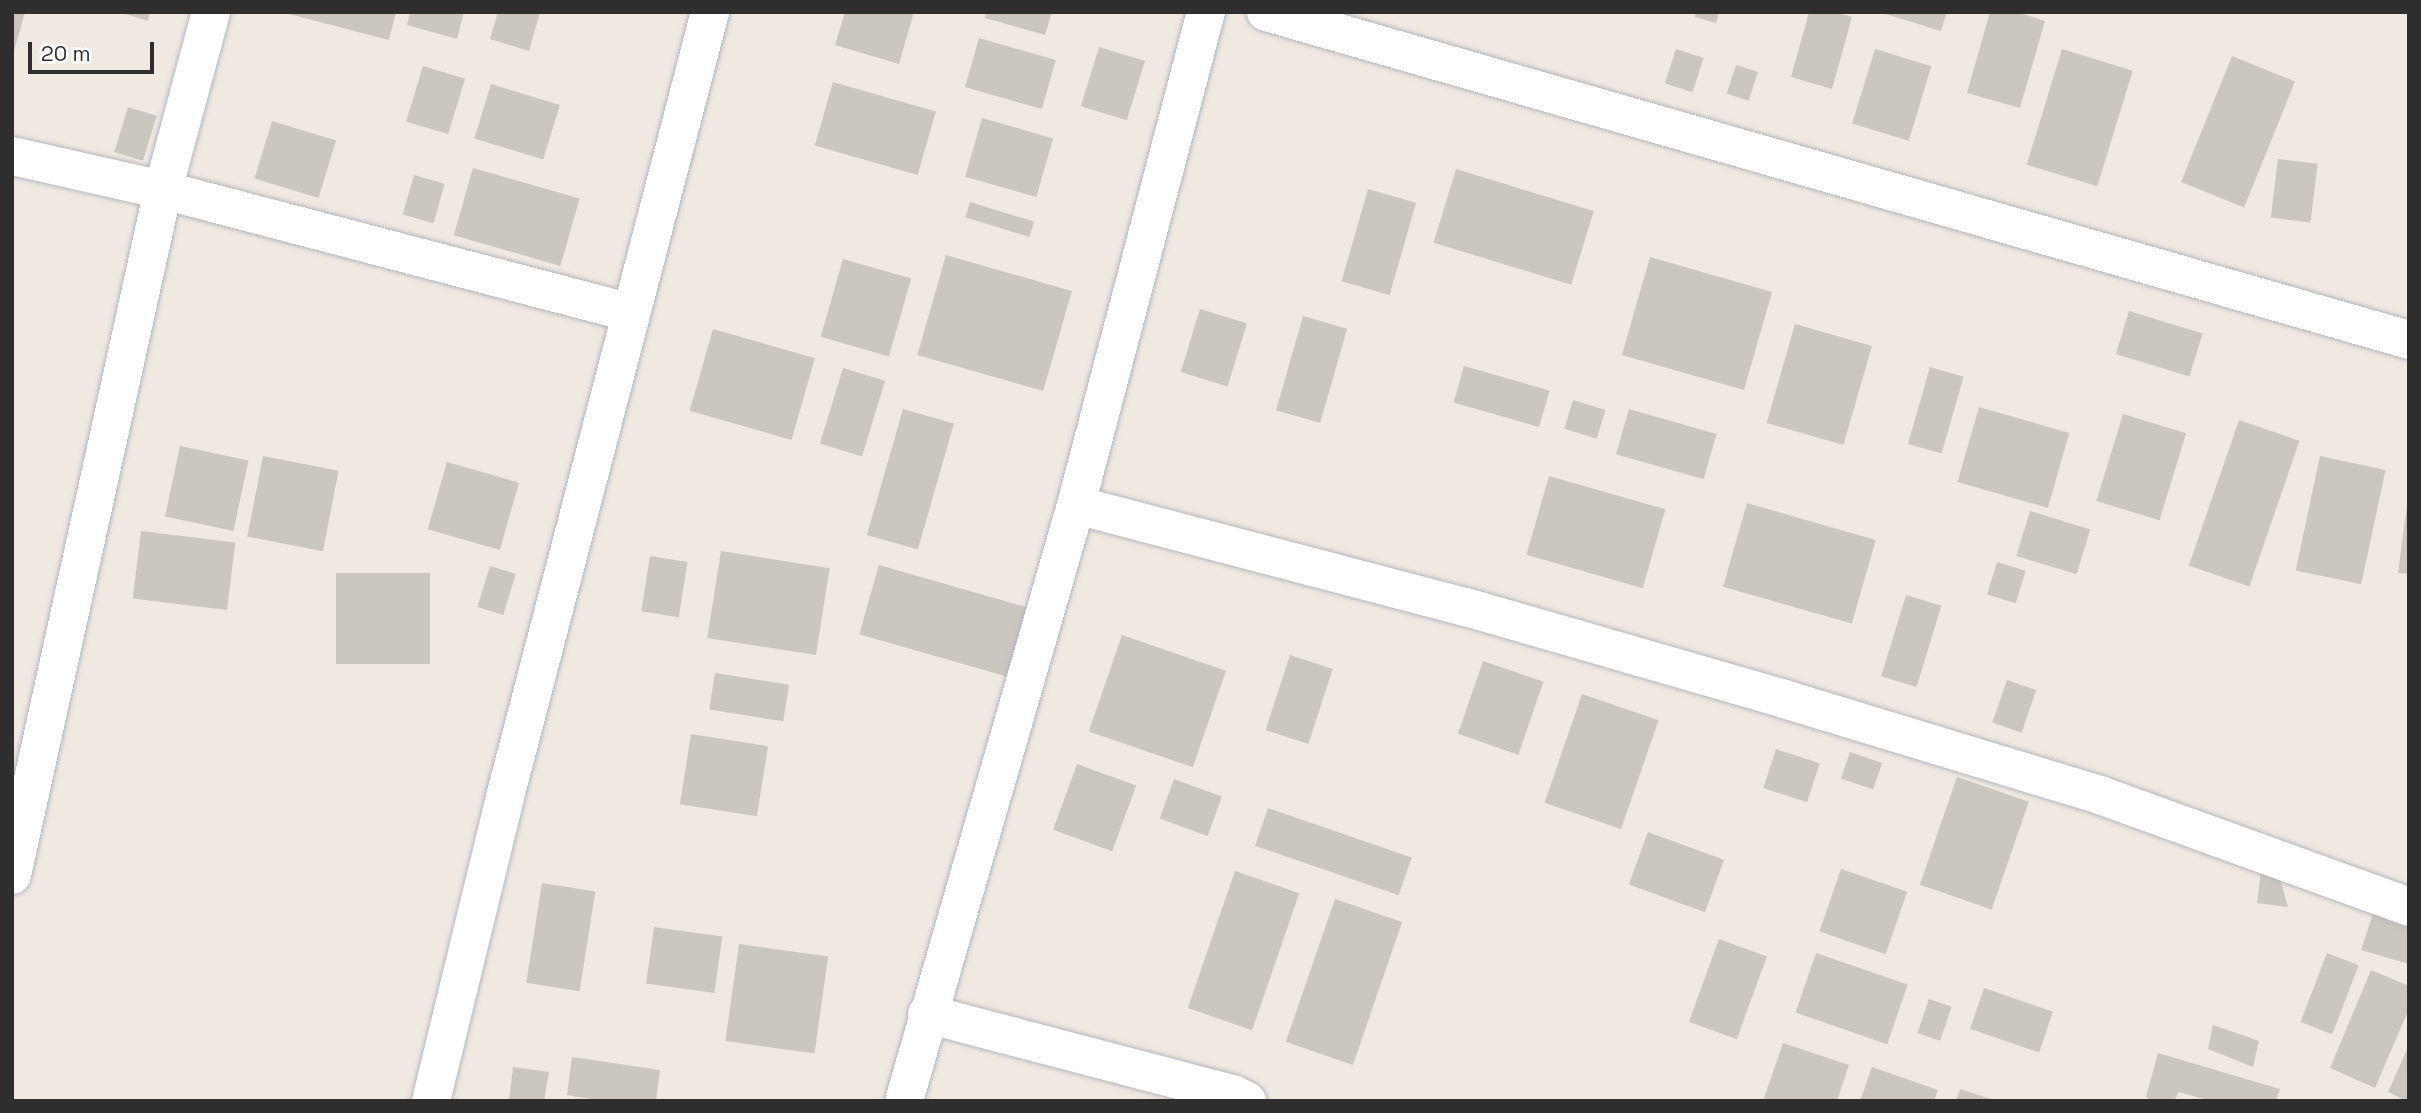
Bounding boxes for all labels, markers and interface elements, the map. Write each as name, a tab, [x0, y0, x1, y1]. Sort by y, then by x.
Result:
scale bar	[32, 28, 158, 72]
text: 20 m	[41, 40, 91, 67]

